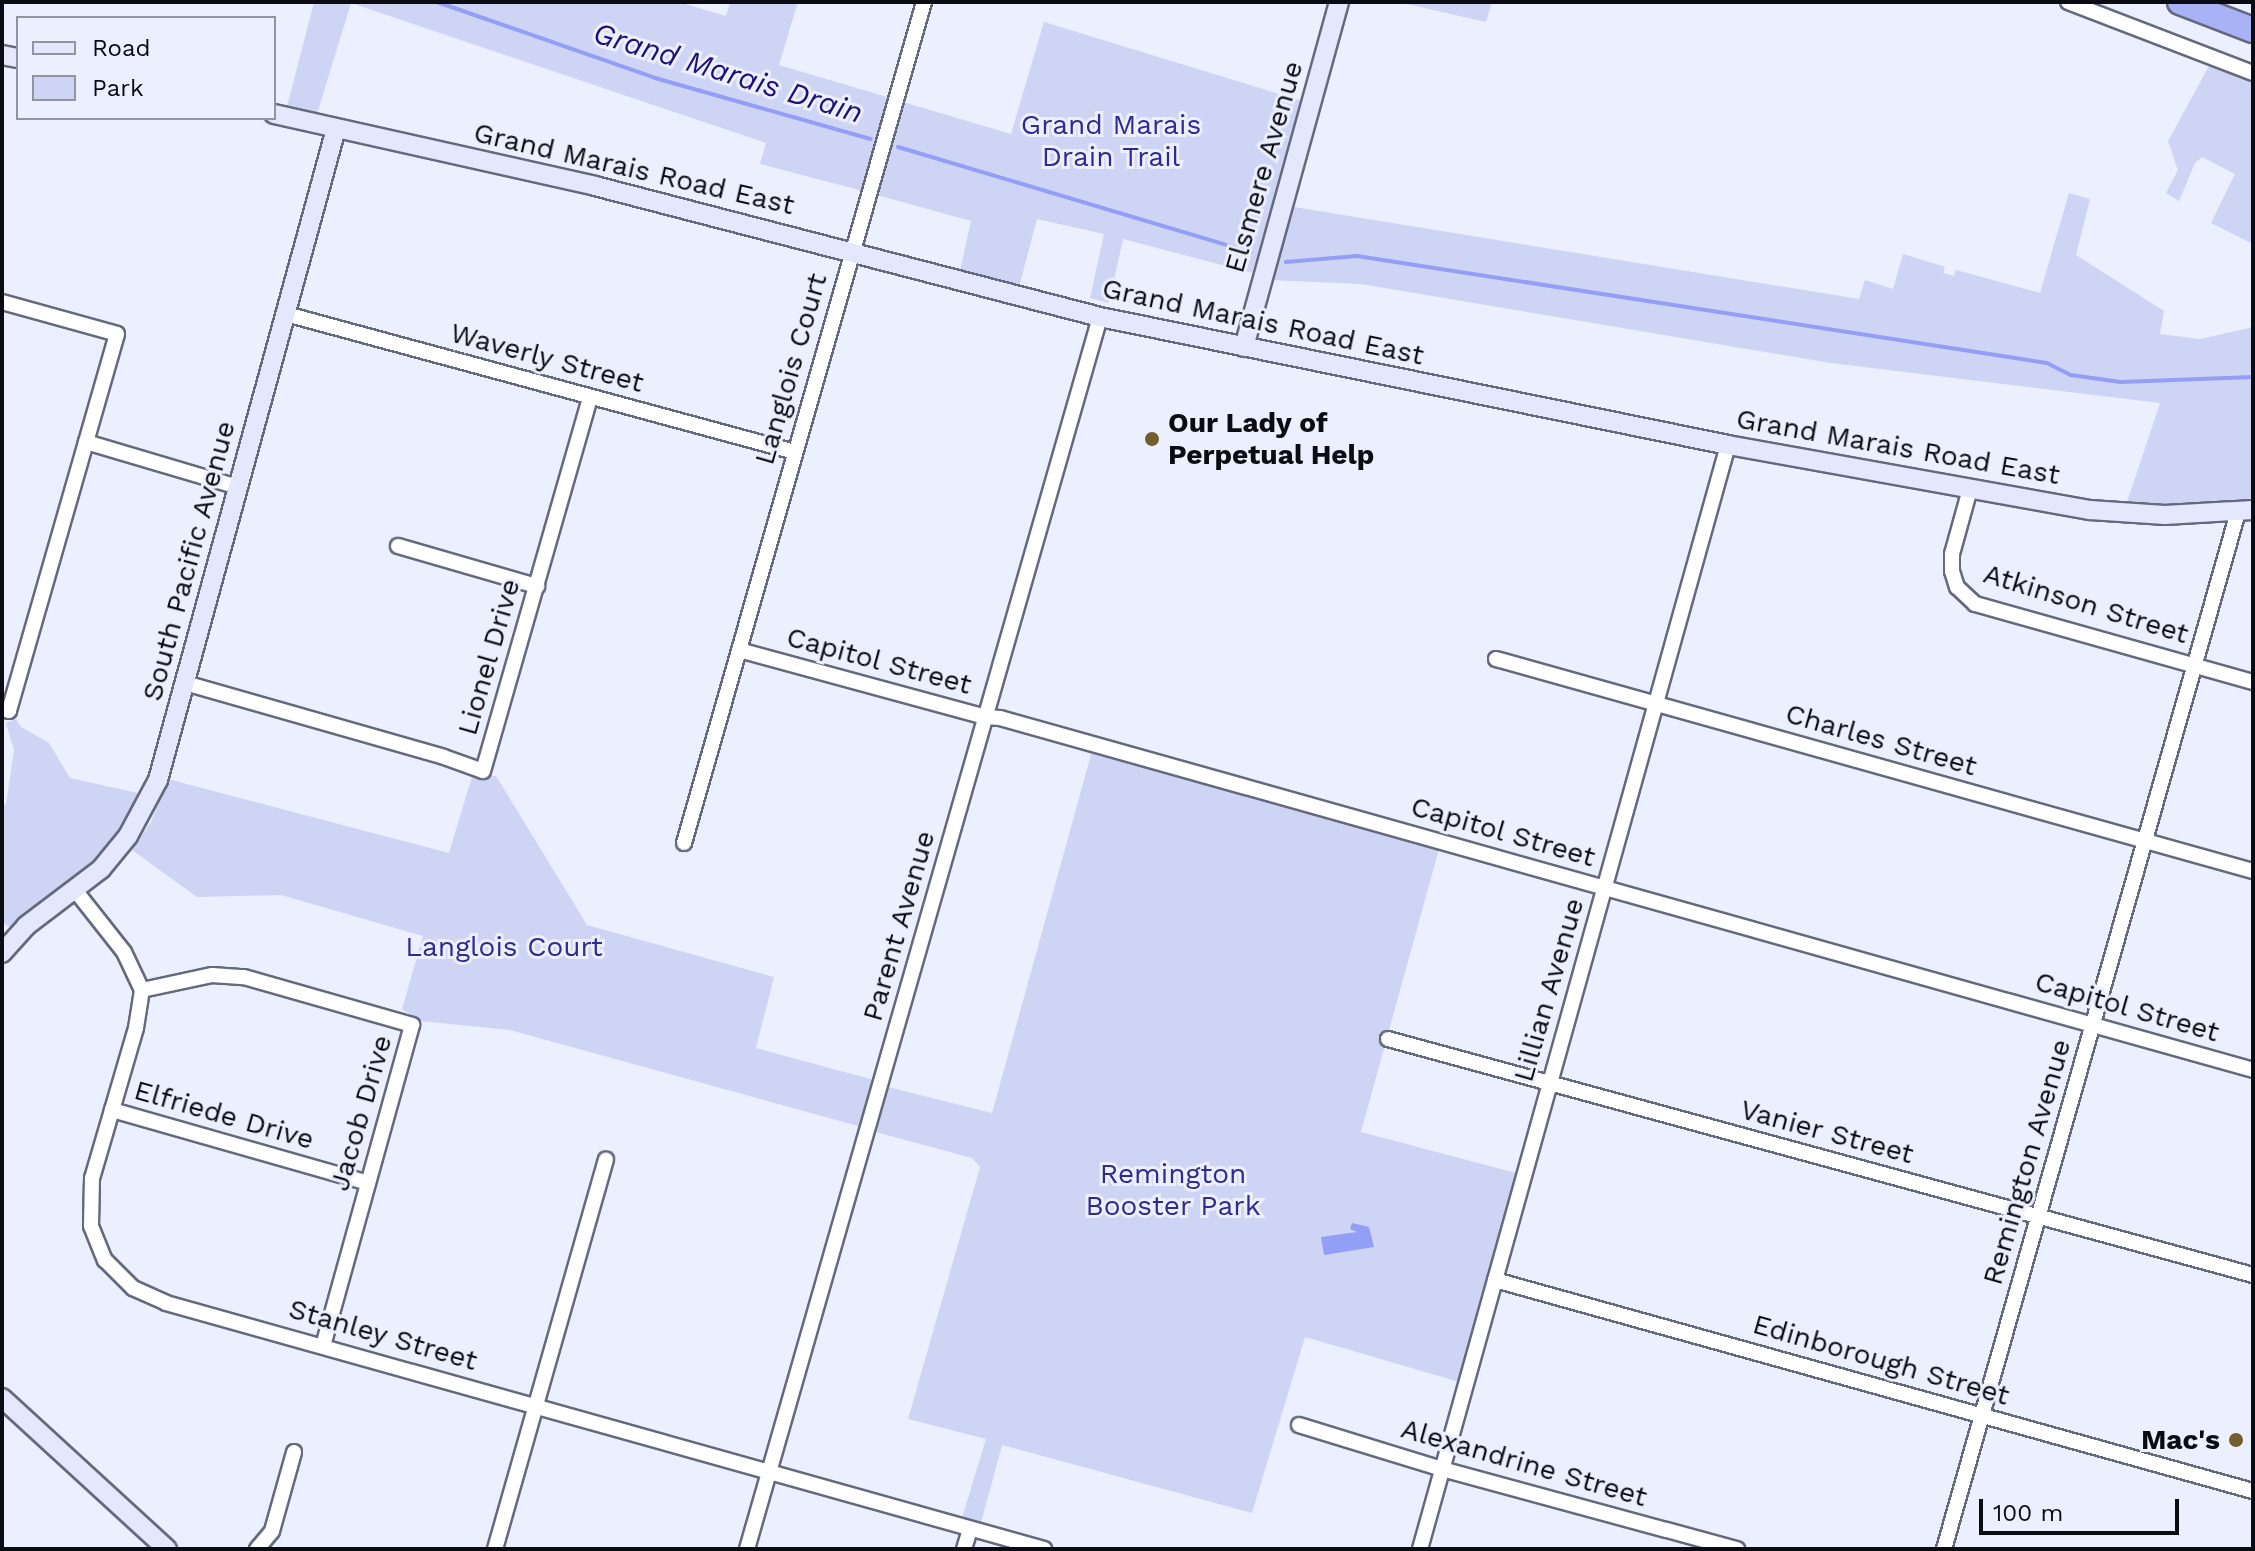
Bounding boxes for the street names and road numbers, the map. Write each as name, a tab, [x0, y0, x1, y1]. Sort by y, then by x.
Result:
street label: Elsmere Avenue	[1218, 57, 1310, 277]
street label: Grand Marais Road East	[470, 116, 798, 222]
street label: Langlois Court	[748, 269, 834, 469]
street label: Grand Marais Road East	[1099, 271, 1427, 373]
street label: Waverly Street	[446, 316, 648, 400]
street label: Grand Marais Road East	[1734, 402, 2062, 492]
street label: South Pacific Avenue	[135, 417, 243, 705]
street label: Atkinson Street	[1979, 557, 2193, 651]
street label: Lionel Drive	[450, 574, 528, 740]
street label: Capitol Street	[782, 620, 976, 702]
street label: Charles Street	[1782, 697, 1980, 783]
street label: Capitol Street	[1407, 790, 1599, 874]
street label: Parent Avenue	[856, 826, 942, 1026]
street label: Lillian Avenue	[1507, 894, 1591, 1086]
street label: Capitol Street	[2031, 965, 2223, 1049]
street label: Jacob Drive	[323, 1031, 399, 1195]
street label: Remington Avenue	[1976, 1035, 2078, 1289]
street label: Elfriede Drive	[130, 1073, 318, 1157]
street label: Vanier Street	[1736, 1093, 1918, 1171]
street label: Stanley Street	[285, 1292, 481, 1378]
street label: Edinborough Street	[1749, 1307, 2013, 1413]
street label: Alexandrine Street	[1397, 1412, 1651, 1514]

